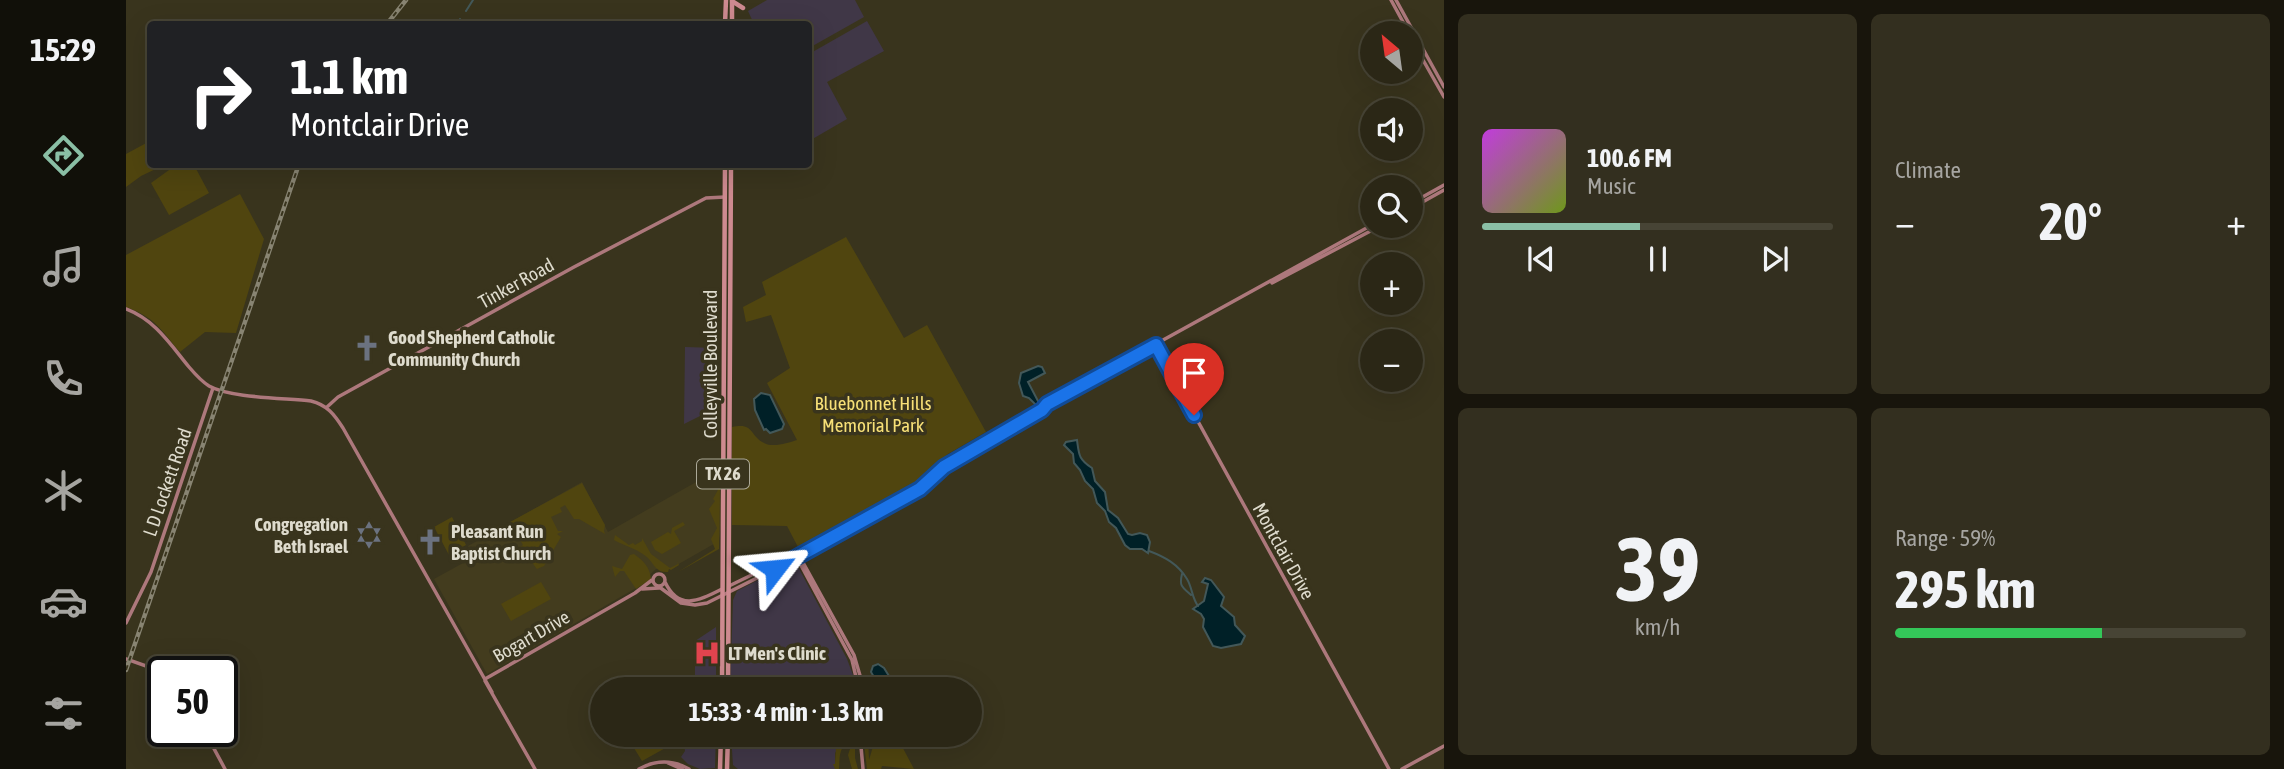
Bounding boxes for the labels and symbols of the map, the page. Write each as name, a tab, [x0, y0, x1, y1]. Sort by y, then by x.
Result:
north arrow	[1360, 21, 1423, 84]
street label: Tinker Road	[475, 253, 557, 313]
street label: Colleyville Boulevard	[699, 290, 721, 438]
place label: Good Shepherd Catholic Community Church	[388, 326, 555, 370]
church icon: Good Shepherd Catholic Community Church	[352, 333, 382, 363]
pin	[1164, 343, 1224, 415]
park label: Bluebonnet Hills Memorial Park	[814, 392, 932, 436]
street label: L D Lockett Road	[138, 425, 196, 539]
road number: TX 26	[697, 460, 749, 488]
street label: Montclair Drive	[1249, 499, 1319, 603]
place label: Congregation Beth Israel	[254, 513, 349, 557]
synagogue icon: Congregation Beth Israel	[354, 520, 384, 550]
place label: Pleasant Run Baptist Church	[451, 520, 551, 564]
church icon: Pleasant Run Baptist Church	[415, 527, 445, 557]
position arrow	[738, 532, 812, 606]
street label: Bogart Drive	[489, 605, 573, 667]
hospital icon: LT Men's Clinic	[692, 638, 722, 668]
place label: LT Men's Clinic	[728, 642, 826, 664]
speed limit sign: 50	[147, 656, 238, 747]

